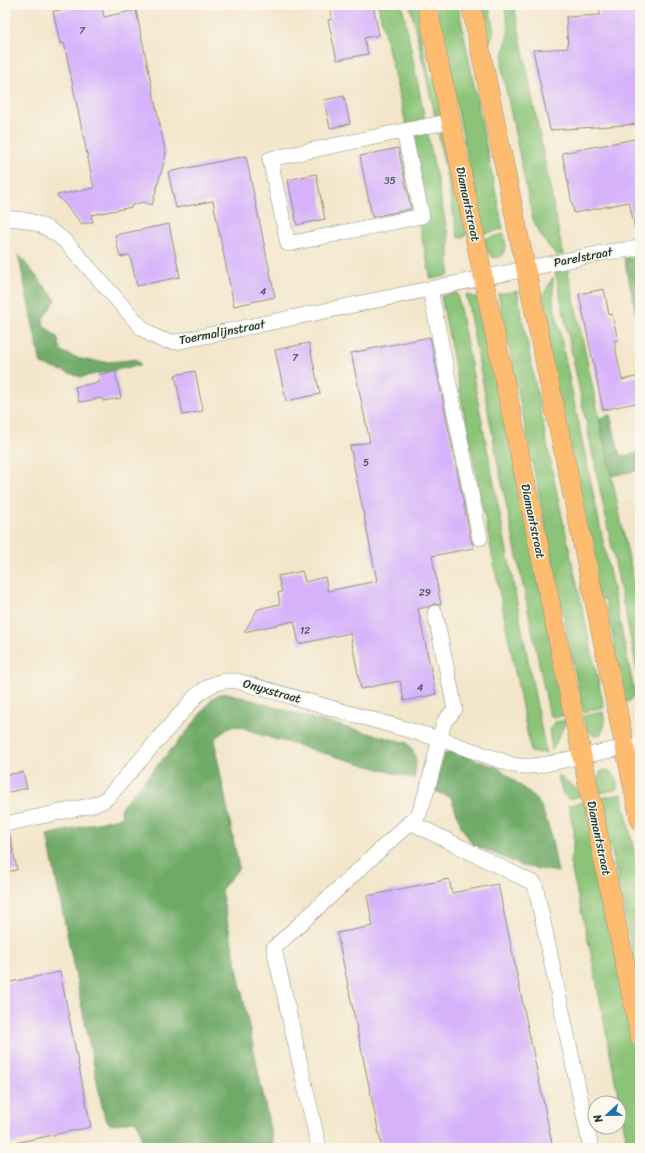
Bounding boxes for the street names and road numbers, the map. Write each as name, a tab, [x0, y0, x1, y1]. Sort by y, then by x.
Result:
street label: Diamantstraat	[449, 165, 487, 243]
street label: Parelstraat	[552, 240, 616, 274]
street label: Toermalijnstraat	[177, 313, 268, 351]
street label: Diamantstraat	[514, 482, 552, 560]
street label: Onyxstraat	[240, 672, 304, 710]
street label: Diamantstraat	[580, 799, 618, 877]

